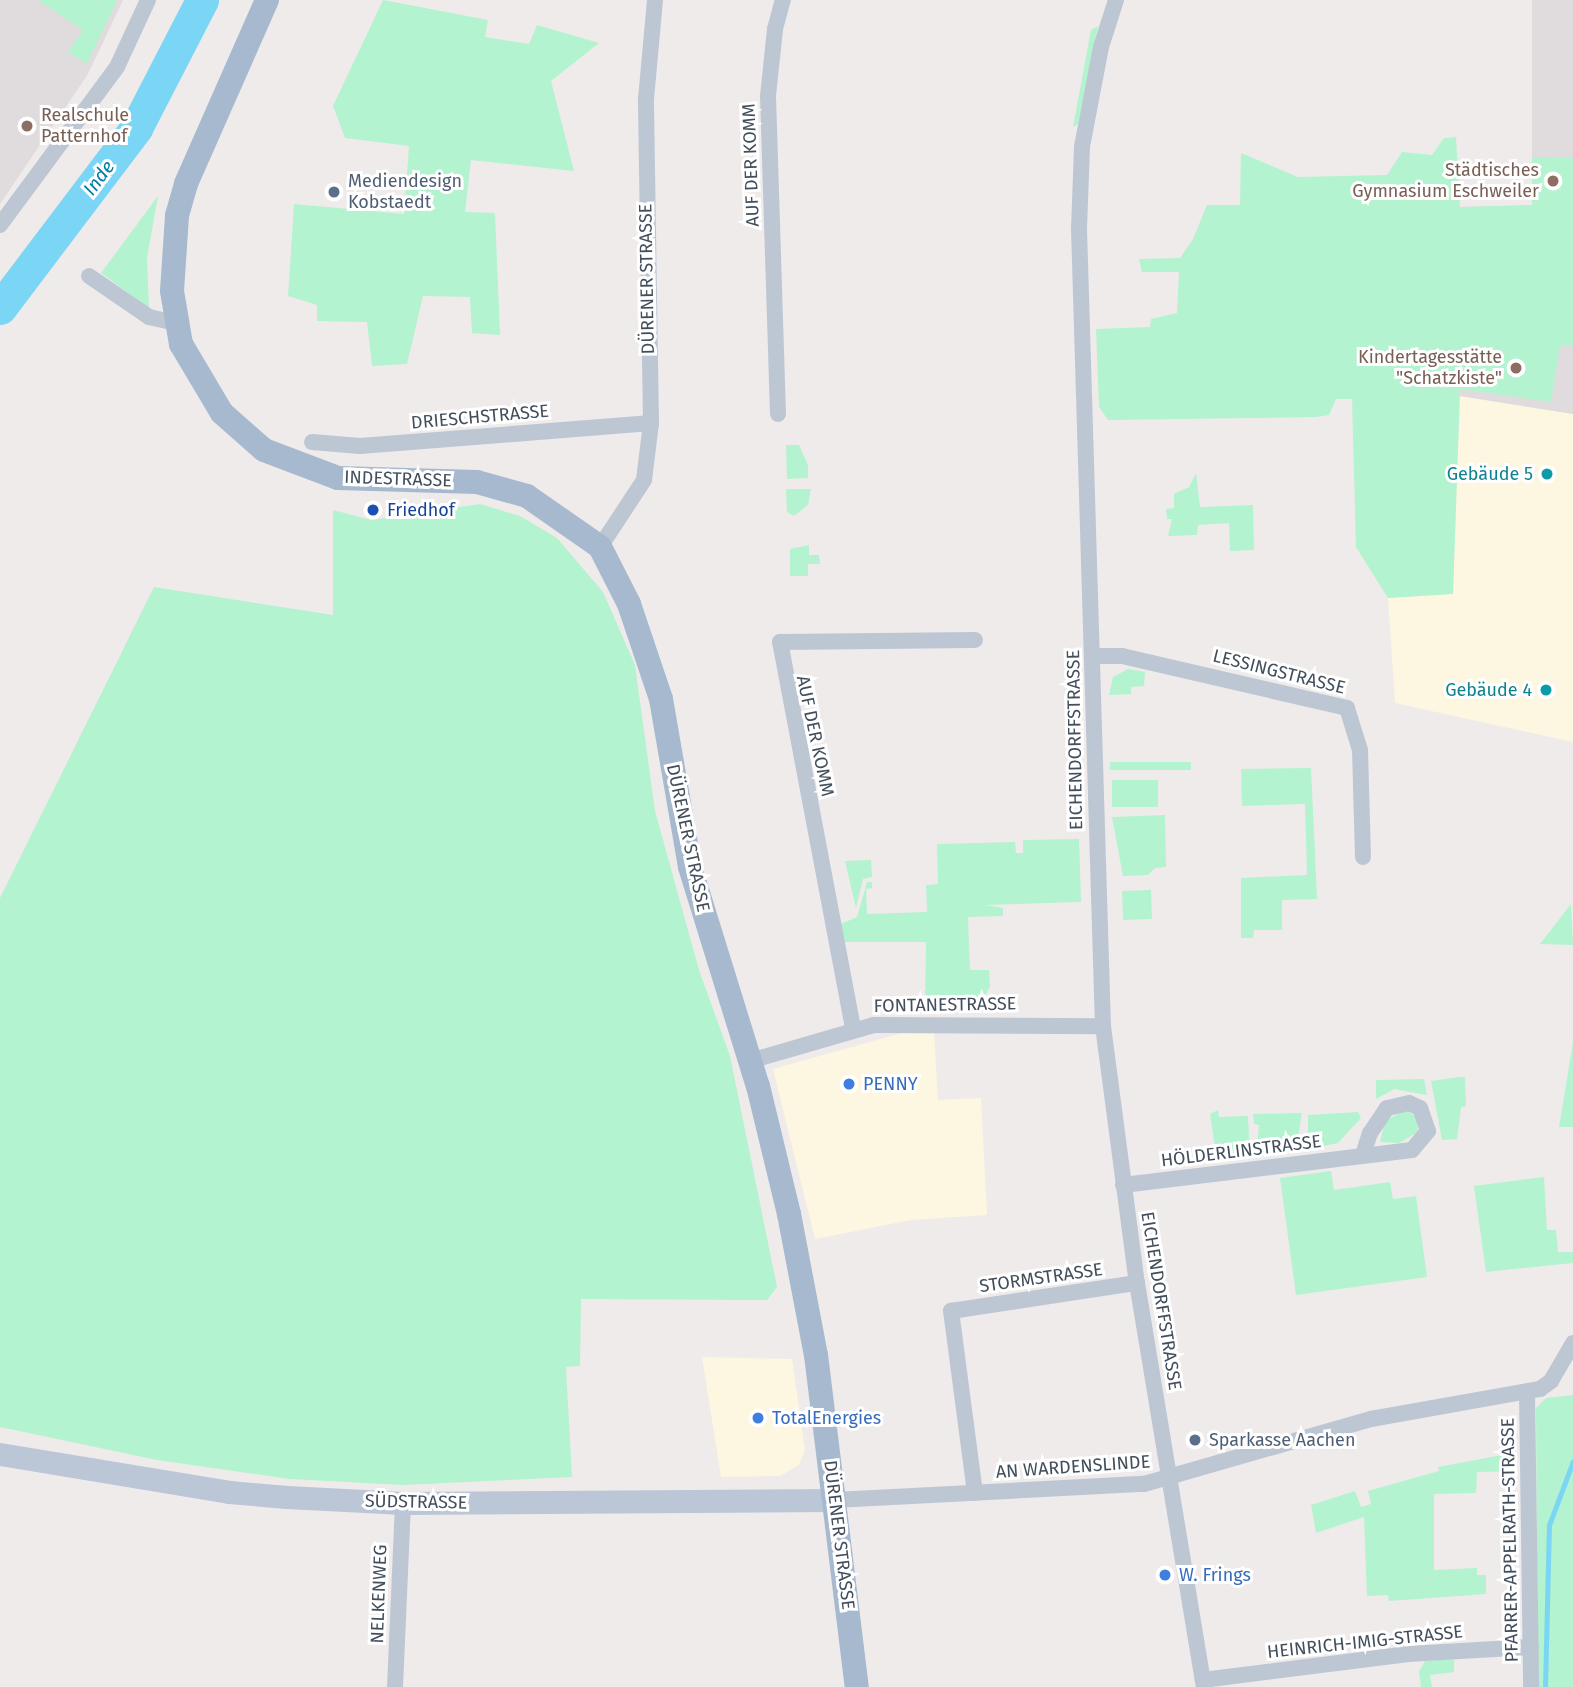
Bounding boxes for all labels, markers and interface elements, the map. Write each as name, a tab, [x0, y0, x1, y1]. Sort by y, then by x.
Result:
street label: AUF DER KOMM	[738, 103, 764, 227]
place label: Realschule Patternhof	[41, 105, 129, 148]
marker: Realschule Patternhof	[19, 118, 35, 134]
water label: Inde	[79, 156, 119, 200]
place label: Städtisches Gymnasium Eschweiler	[1352, 160, 1539, 202]
place label: Mediendesign Kobstaedt	[348, 171, 462, 214]
marker: Städtisches Gymnasium Eschweiler	[1545, 173, 1561, 189]
marker: Mediendesign Kobstaedt	[326, 184, 342, 200]
street label: DÜRENER STRASSE	[635, 204, 659, 354]
place label: Kindertagesstätte "Schatzkiste"	[1358, 347, 1502, 390]
marker: Kindertagesstätte "Schatzkiste"	[1508, 360, 1524, 376]
street label: DRIESCHSTRASSE	[410, 400, 550, 434]
place label: Gebäude 5	[1447, 463, 1533, 485]
street label: INDESTRASSE	[344, 466, 452, 492]
marker: Gebäude 5	[1539, 466, 1555, 482]
place label: Friedhof	[387, 499, 455, 521]
marker: Friedhof	[365, 502, 381, 518]
street label: LESSINGSTRASSE	[1211, 645, 1347, 699]
street label: EICHENDORFFSTRASSE	[1063, 650, 1087, 830]
street label: AUF DER KOMM	[792, 673, 838, 799]
place label: Gebäude 4	[1445, 679, 1532, 701]
marker: Gebäude 4	[1538, 682, 1554, 698]
street label: DÜRENER STRASSE	[662, 762, 714, 914]
street label: FONTANESTRASSE	[873, 993, 1017, 1017]
place label: PENNY	[863, 1073, 918, 1095]
marker: PENNY	[841, 1076, 857, 1092]
street label: HÖLDERLINSTRASSE	[1160, 1130, 1322, 1172]
street label: EICHENDORFFSTRASSE	[1136, 1210, 1186, 1392]
street label: STORMSTRASSE	[978, 1259, 1104, 1297]
place label: TotalEnergies	[772, 1407, 881, 1429]
marker: TotalEnergies	[750, 1410, 766, 1426]
street label: PFARRER-APPELRATH-STRASSE	[1497, 1417, 1523, 1663]
place label: Sparkasse Aachen	[1209, 1429, 1355, 1451]
marker: Sparkasse Aachen	[1187, 1432, 1203, 1448]
street label: AN WARDENSLINDE	[995, 1451, 1151, 1483]
street label: DÜRENER STRASSE	[819, 1459, 859, 1611]
street label: SÜDSTRASSE	[365, 1490, 467, 1514]
street label: NELKENWEG	[366, 1544, 392, 1644]
place label: W. Frings	[1179, 1564, 1251, 1586]
marker: W. Frings	[1157, 1567, 1173, 1583]
street label: HEINRICH-IMIG-STRASSE	[1266, 1621, 1464, 1663]

